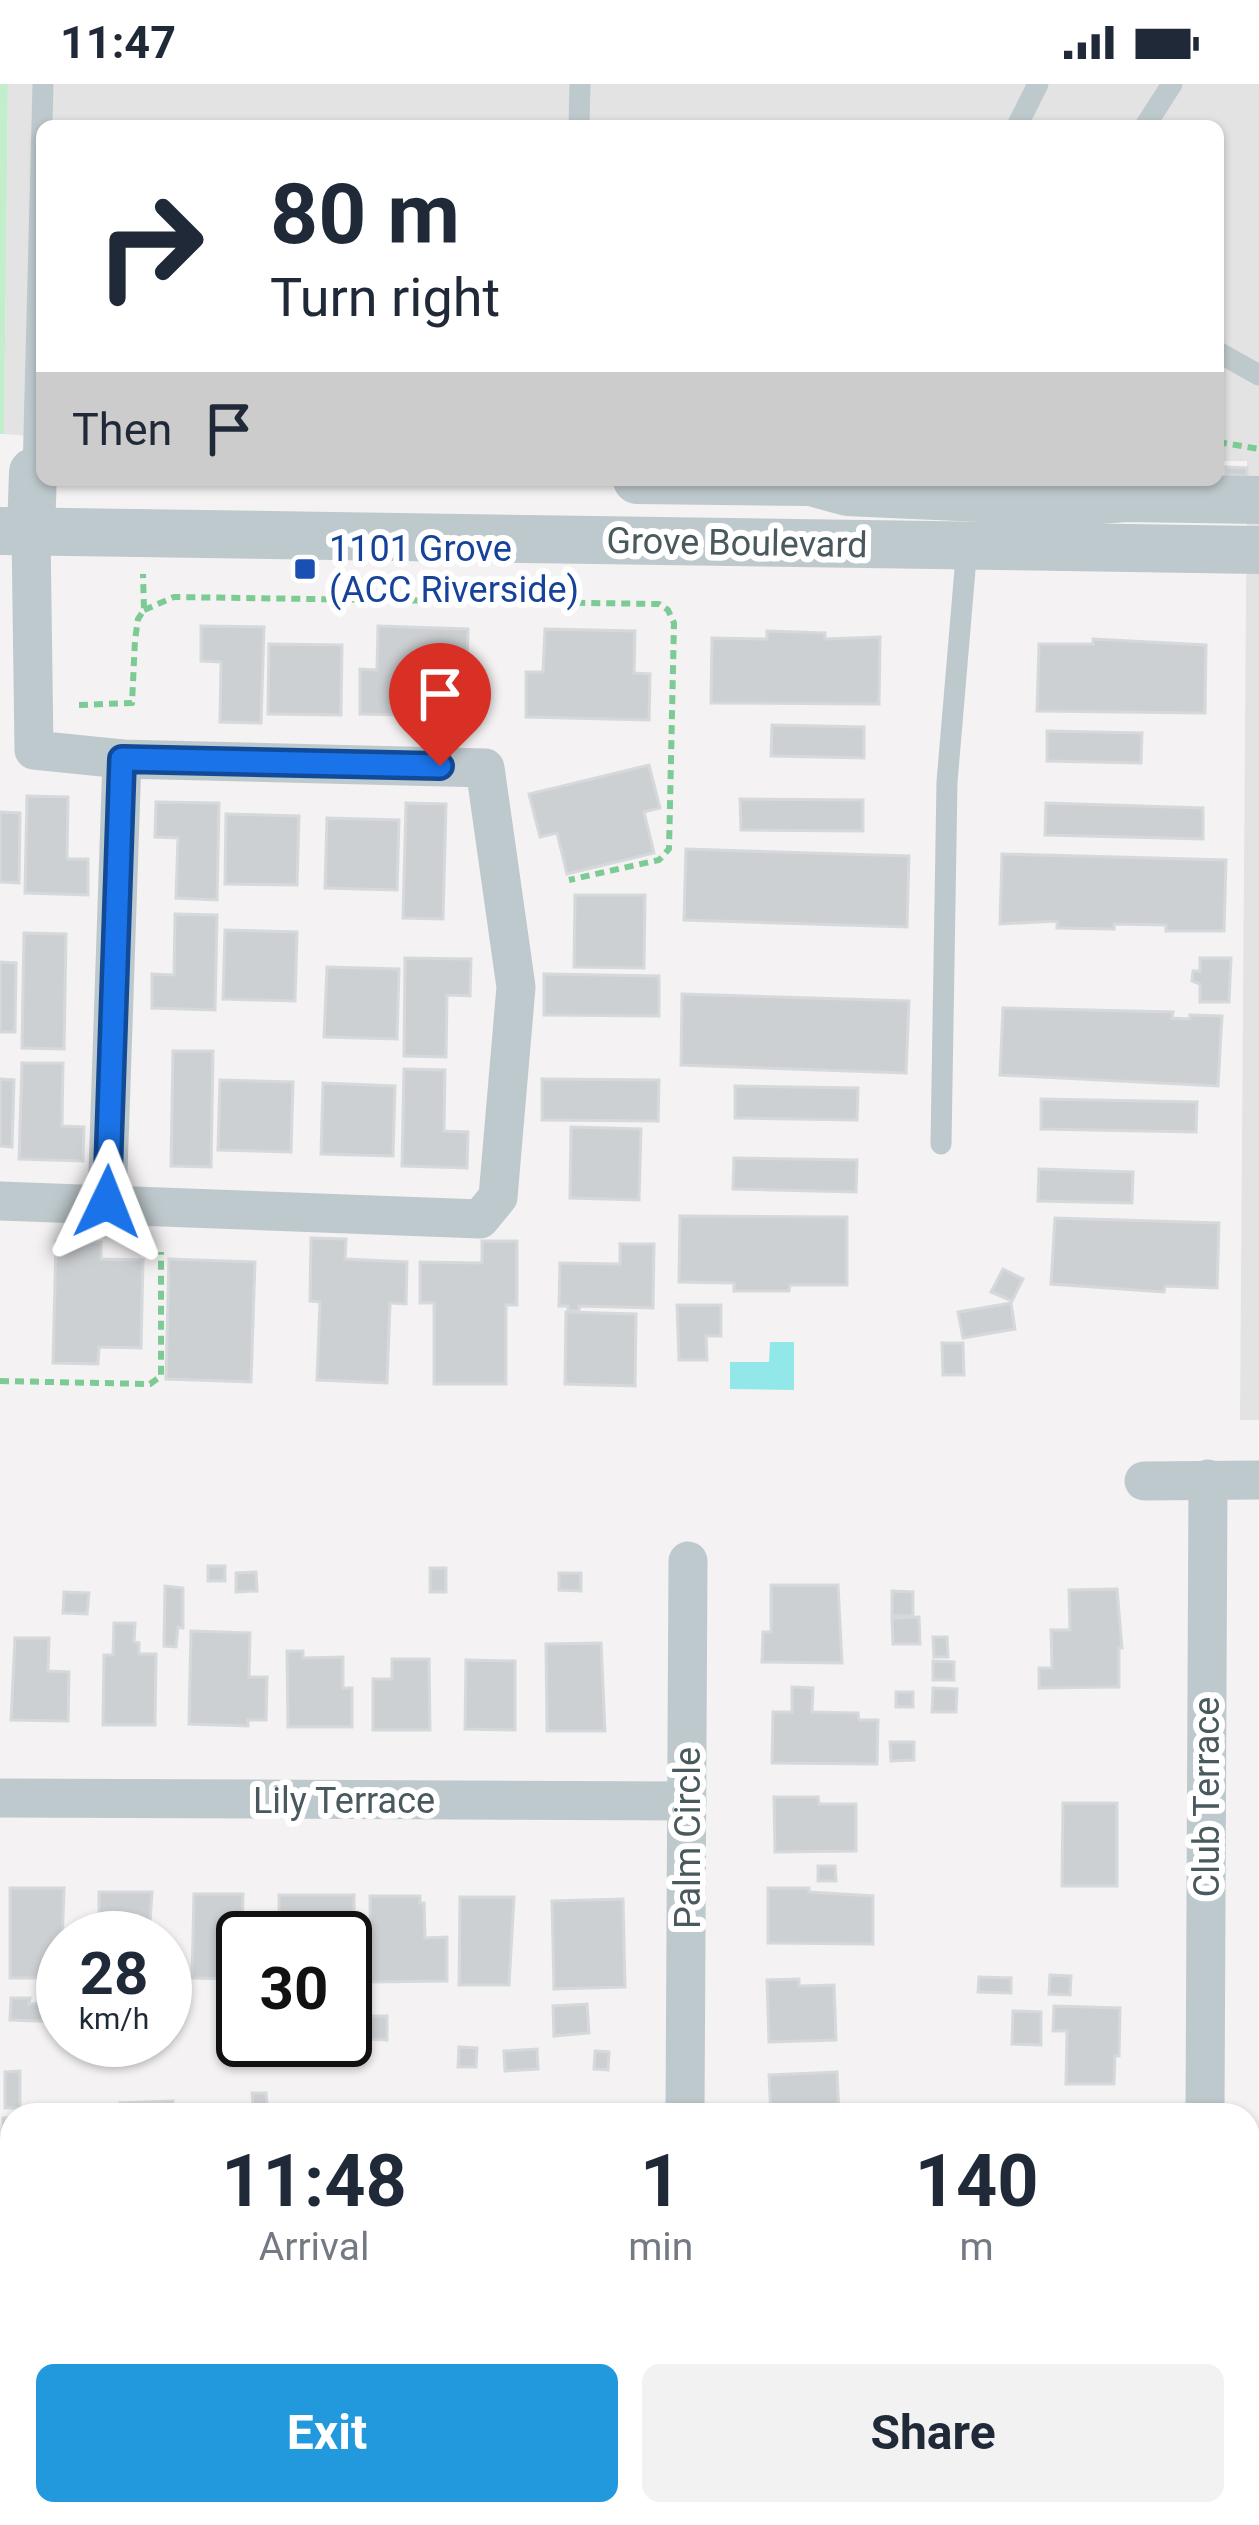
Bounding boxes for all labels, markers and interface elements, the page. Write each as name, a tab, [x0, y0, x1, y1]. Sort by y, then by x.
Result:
text: 11:47	[60, 16, 176, 69]
text: 80 m	[270, 165, 460, 264]
icon: right	[72, 168, 228, 324]
text: Turn right	[270, 266, 500, 329]
icon: arrive	[196, 396, 262, 462]
text: Then	[72, 403, 172, 456]
street label: Grove Boulevard	[606, 520, 868, 566]
place label: 1101 Grove (ACC Riverside)	[329, 528, 579, 611]
marker: 1101 Grove (ACC Riverside)	[292, 556, 318, 582]
pin	[389, 643, 491, 766]
icon: arrive	[407, 661, 473, 727]
position arrow	[44, 1139, 170, 1265]
street label: Club Terrace	[1186, 1697, 1228, 1897]
street label: Palm Circle	[667, 1747, 709, 1929]
street label: Lily Terrace	[253, 1780, 435, 1822]
speed limit sign: 30	[216, 1911, 372, 2067]
text: 28	[80, 1938, 148, 2009]
text: km/h	[79, 2001, 149, 2036]
text: 11:48	[221, 2139, 407, 2224]
text: 1	[640, 2139, 681, 2224]
text: 140	[915, 2139, 1039, 2224]
text: Arrival	[259, 2224, 369, 2270]
text: min	[628, 2224, 693, 2270]
text: m	[960, 2224, 994, 2270]
button: Exit	[36, 2364, 618, 2502]
button: Share	[642, 2364, 1224, 2502]

